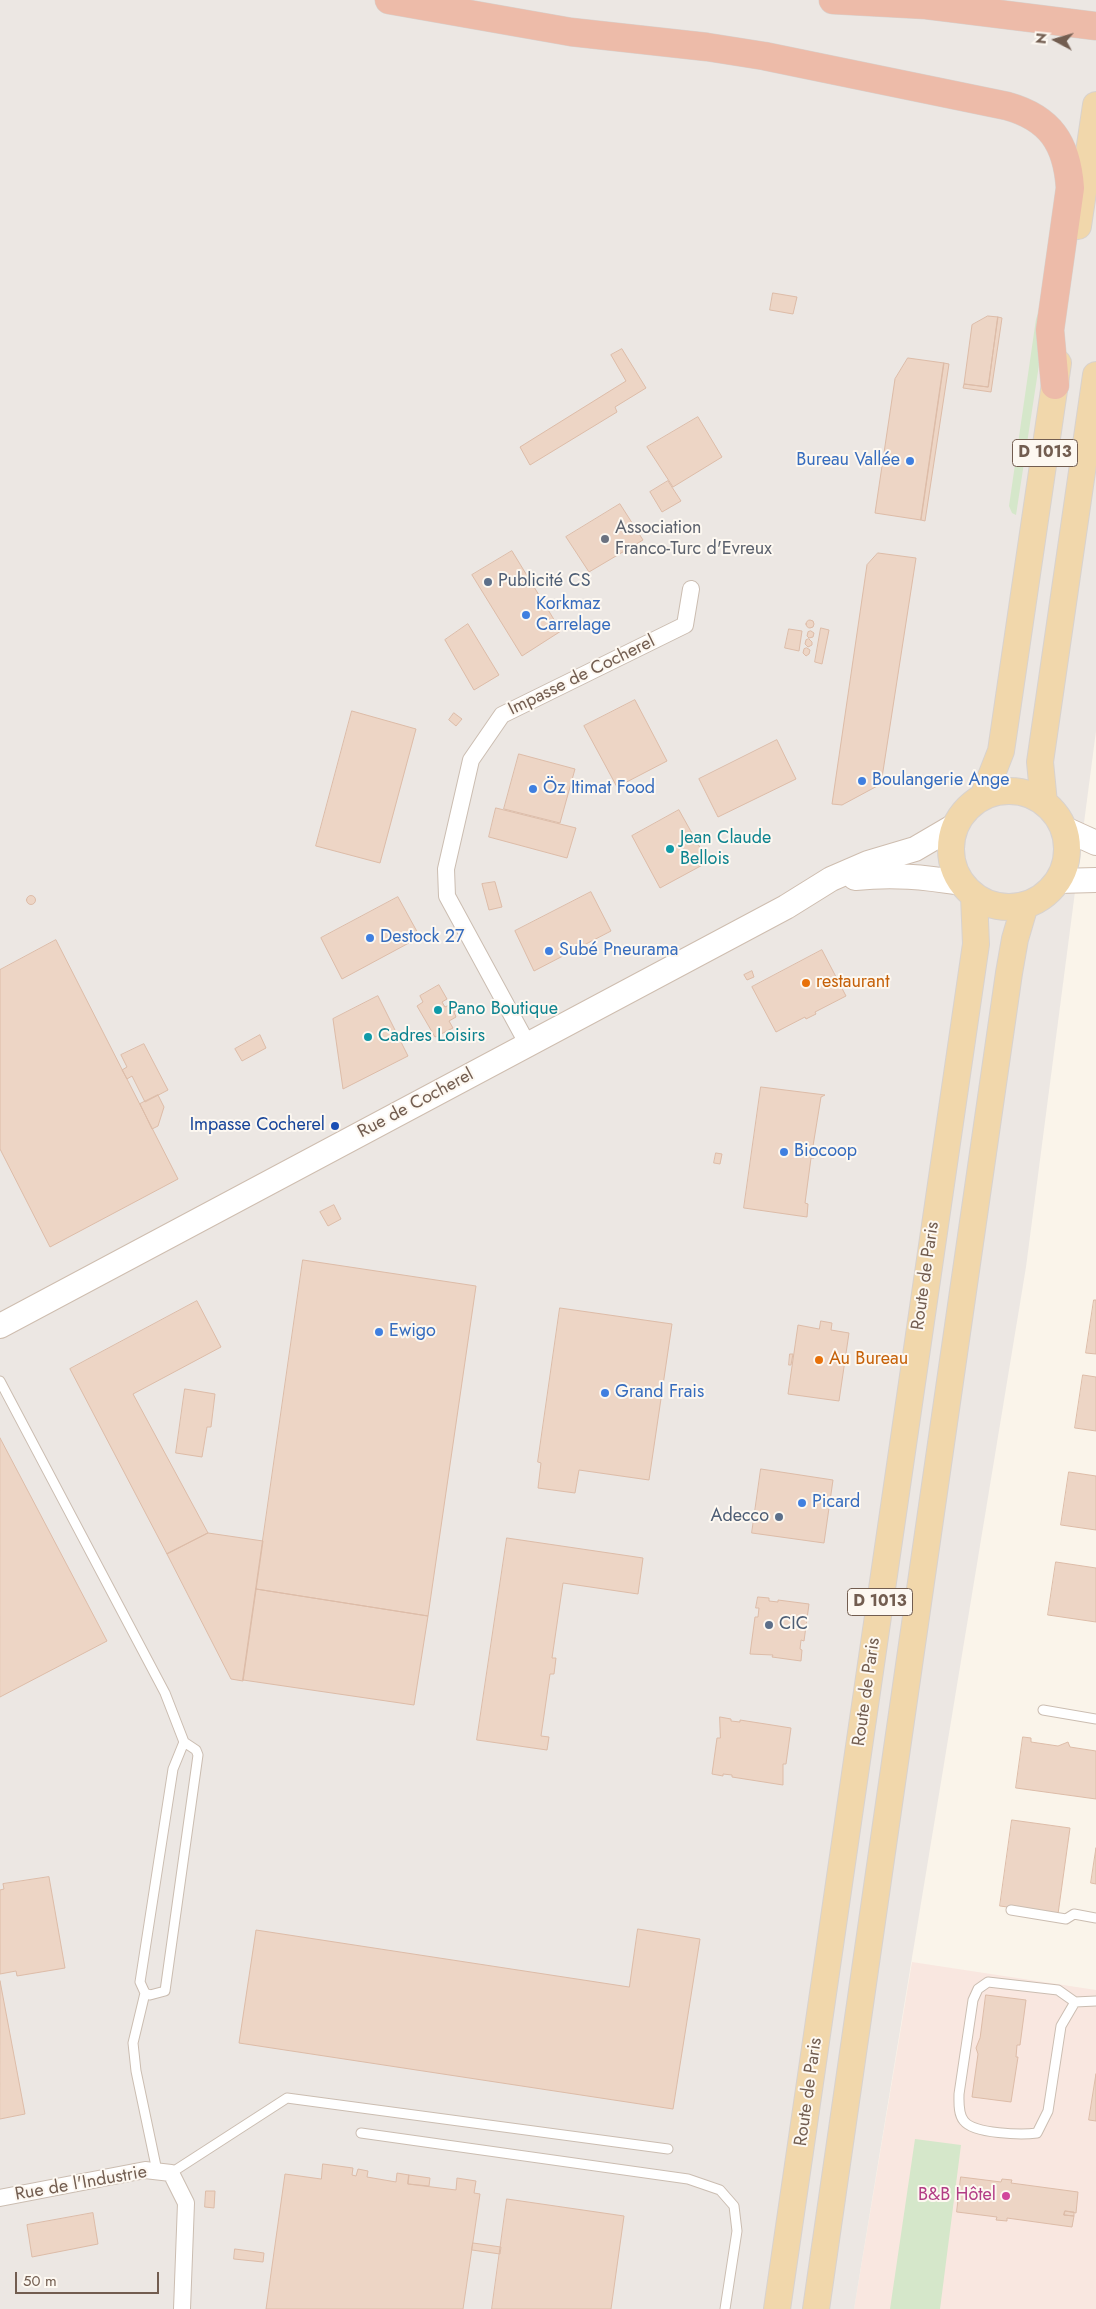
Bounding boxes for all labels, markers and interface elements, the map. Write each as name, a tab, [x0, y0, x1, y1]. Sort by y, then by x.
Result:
north arrow	[1031, 15, 1081, 65]
text: N	[1031, 32, 1052, 45]
road number: D 1013	[1012, 439, 1078, 466]
place label: Bureau Vallée	[796, 450, 900, 472]
marker: Bureau Vallée	[904, 455, 916, 467]
place label: Association Franco-Turc d'Evreux	[615, 518, 772, 560]
marker: Association Franco-Turc d'Evreux	[599, 533, 611, 545]
place label: Publicité CS	[498, 571, 591, 593]
marker: Publicité CS	[482, 576, 494, 588]
place label: Korkmaz Carrelage	[536, 594, 611, 636]
marker: Korkmaz Carrelage	[520, 609, 532, 621]
street label: Impasse de Cocherel	[505, 631, 659, 721]
place label: Boulangerie Ange	[872, 770, 1009, 792]
marker: Boulangerie Ange	[856, 775, 868, 787]
place label: Öz Itimat Food	[543, 778, 655, 800]
marker: Öz Itimat Food	[527, 783, 539, 795]
place label: Jean Claude Bellois	[680, 828, 771, 871]
marker: Jean Claude Bellois	[664, 843, 676, 855]
place label: Destock 27	[380, 927, 465, 949]
marker: Destock 27	[364, 932, 376, 944]
place label: Subé Pneurama	[559, 940, 678, 962]
marker: Subé Pneurama	[543, 945, 555, 957]
place label: restaurant	[816, 972, 889, 994]
marker: restaurant	[800, 977, 812, 989]
place label: Pano Boutique	[448, 999, 558, 1021]
marker: Pano Boutique	[432, 1004, 444, 1016]
place label: Cadres Loisirs	[378, 1026, 485, 1048]
marker: Cadres Loisirs	[362, 1031, 374, 1043]
street label: Rue de Cocherel	[354, 1064, 478, 1144]
place label: Impasse Cocherel	[190, 1115, 325, 1137]
marker: Impasse Cocherel	[329, 1120, 341, 1132]
place label: Biocoop	[794, 1141, 857, 1163]
marker: Biocoop	[778, 1146, 790, 1158]
street label: Route de Paris	[908, 1220, 944, 1332]
place label: Ewigo	[389, 1321, 436, 1343]
marker: Ewigo	[373, 1326, 385, 1338]
place label: Au Bureau	[829, 1349, 908, 1371]
marker: Au Bureau	[813, 1354, 825, 1366]
place label: Grand Frais	[615, 1382, 704, 1404]
marker: Grand Frais	[599, 1387, 611, 1399]
place label: Picard	[812, 1492, 860, 1514]
marker: Picard	[796, 1497, 808, 1509]
place label: Adecco	[711, 1506, 769, 1528]
marker: Adecco	[773, 1511, 785, 1523]
road number: D 1013	[848, 1588, 912, 1615]
place label: CIC	[779, 1614, 808, 1636]
marker: CIC	[763, 1619, 775, 1631]
street label: Route de Paris	[849, 1636, 885, 1748]
street label: Route de Paris	[791, 2036, 827, 2148]
street label: Rue de l'Industrie	[13, 2162, 149, 2206]
place label: B&B Hôtel	[918, 2185, 996, 2207]
marker: B&B Hôtel	[1000, 2190, 1012, 2202]
scale bar	[18, 2262, 161, 2294]
text: 50 m	[23, 2270, 57, 2292]

